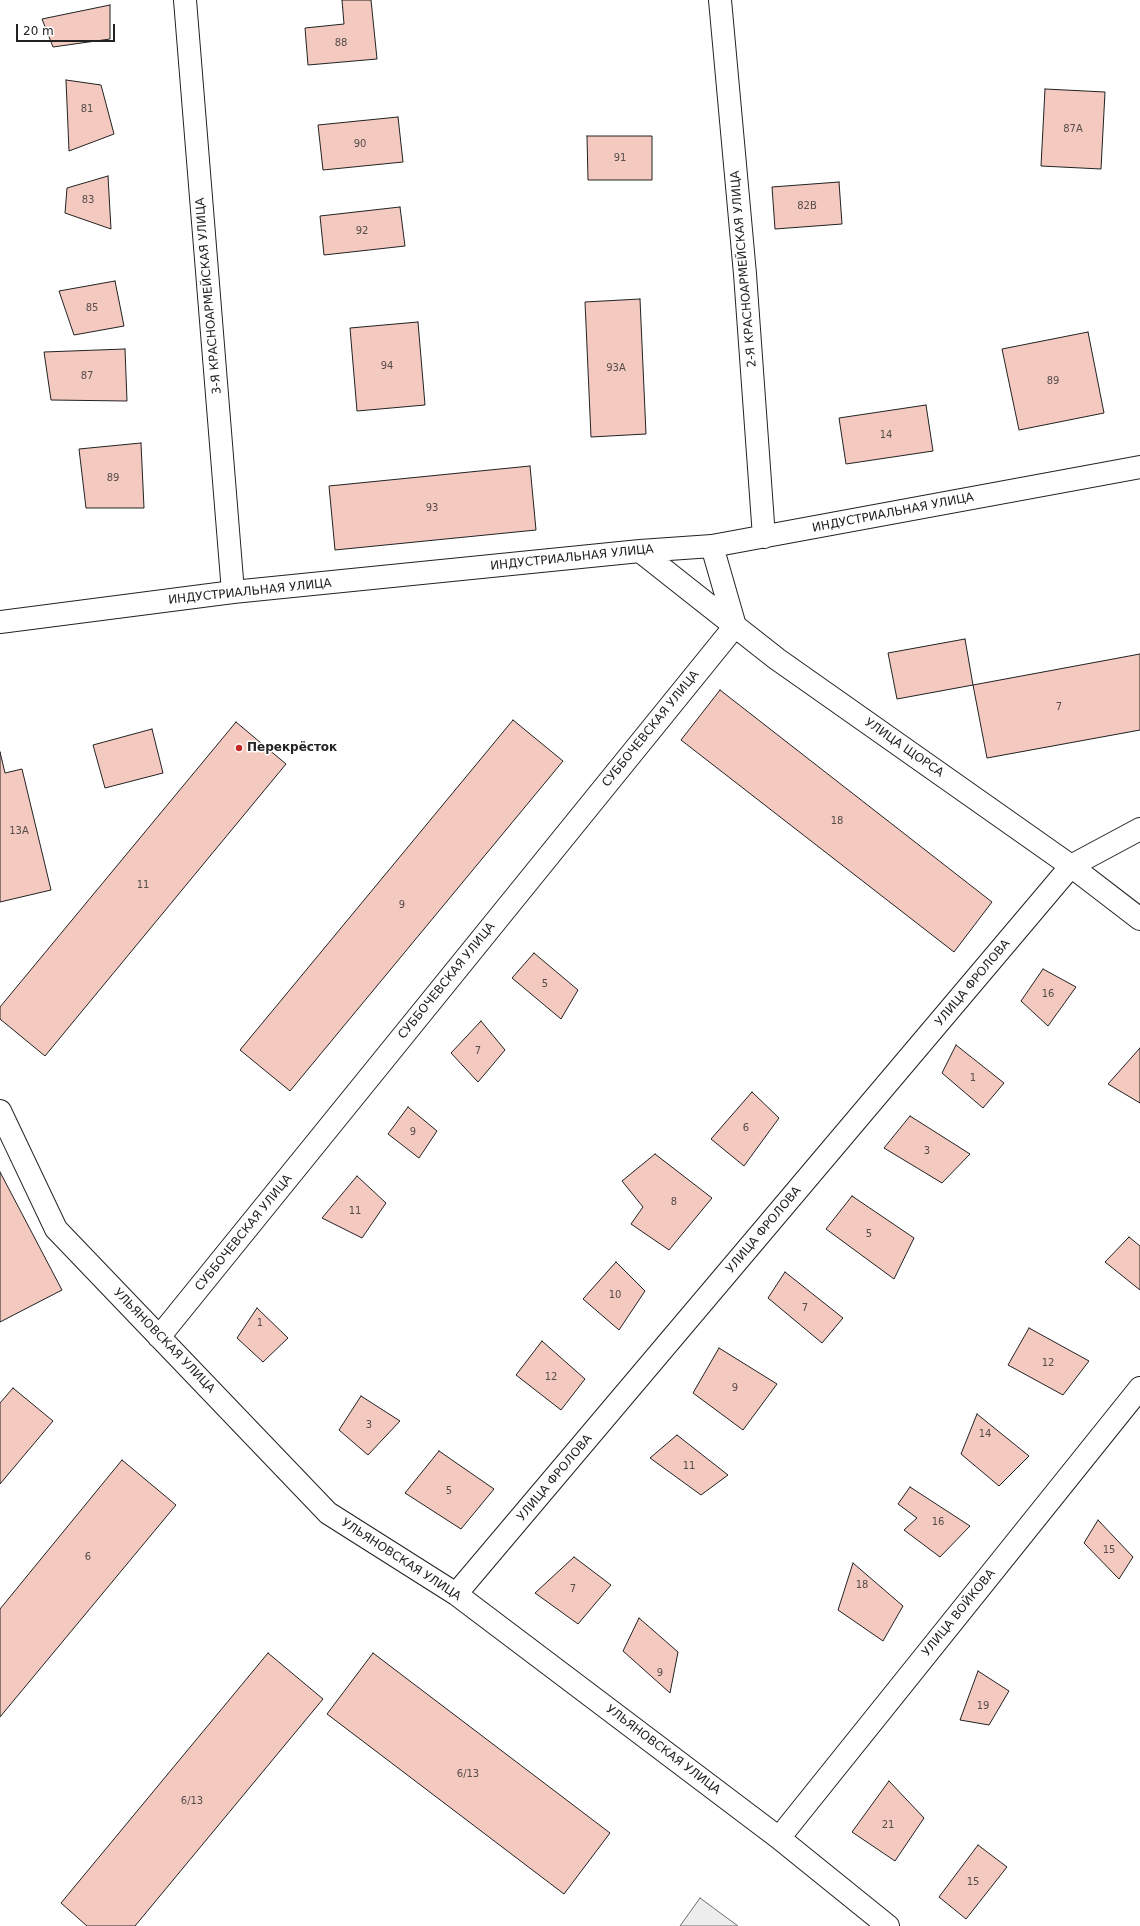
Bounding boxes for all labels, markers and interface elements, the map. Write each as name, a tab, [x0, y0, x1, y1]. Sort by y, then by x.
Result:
scale bar	[18, 16, 117, 42]
text: 20 m	[23, 24, 54, 38]
house number: 88	[335, 37, 347, 49]
house number: 81	[81, 103, 93, 115]
house number: 87А	[1063, 123, 1083, 135]
house number: 90	[354, 138, 366, 150]
house number: 91	[614, 152, 626, 164]
street label: 2-Я КРАСНОАРМЕЙСКАЯ УЛИЦА	[728, 170, 760, 368]
house number: 83	[82, 194, 94, 206]
street label: 3-Я КРАСНОАРМЕЙСКАЯ УЛИЦА	[193, 197, 225, 395]
house number: 82В	[797, 200, 817, 212]
house number: 92	[356, 225, 368, 237]
house number: 85	[86, 302, 98, 314]
house number: 94	[381, 360, 393, 372]
house number: 93А	[606, 362, 626, 374]
house number: 87	[81, 370, 93, 382]
house number: 89	[1047, 375, 1059, 387]
house number: 14	[880, 429, 892, 441]
house number: 89	[107, 472, 119, 484]
street label: ИНДУСТРИАЛЬНАЯ УЛИЦА	[811, 490, 975, 536]
house number: 93	[426, 502, 438, 514]
street label: ИНДУСТРИАЛЬНАЯ УЛИЦА	[490, 542, 654, 574]
street label: ИНДУСТРИАЛЬНАЯ УЛИЦА	[168, 576, 332, 608]
street label: СУББОЧЕВСКАЯ УЛИЦА	[600, 668, 702, 790]
house number: 7	[1056, 701, 1062, 713]
street label: УЛИЦА ЩОРСА	[862, 715, 946, 781]
place label: Перекрёсток	[247, 741, 337, 755]
marker: Перекрёсток	[234, 743, 244, 753]
house number: 18	[831, 815, 843, 827]
house number: 13А	[9, 825, 29, 837]
house number: 11	[137, 879, 149, 891]
house number: 9	[399, 899, 405, 911]
street label: СУББОЧЕВСКАЯ УЛИЦА	[396, 920, 498, 1042]
street label: УЛИЦА ФРОЛОВА	[933, 937, 1013, 1029]
house number: 5	[542, 978, 548, 990]
house number: 16	[1042, 988, 1054, 1000]
house number: 7	[475, 1045, 481, 1057]
house number: 1	[970, 1072, 976, 1084]
house number: 6	[743, 1122, 749, 1134]
house number: 9	[410, 1126, 416, 1138]
house number: 3	[924, 1145, 930, 1157]
street label: СУББОЧЕВСКАЯ УЛИЦА	[193, 1172, 295, 1294]
street label: УЛИЦА ФРОЛОВА	[724, 1184, 804, 1276]
house number: 8	[671, 1196, 677, 1208]
house number: 11	[349, 1205, 361, 1217]
house number: 5	[866, 1228, 872, 1240]
street label: УЛЬЯНОВСКАЯ УЛИЦА	[110, 1286, 218, 1396]
house number: 10	[609, 1289, 621, 1301]
house number: 7	[802, 1302, 808, 1314]
house number: 1	[257, 1317, 263, 1329]
house number: 12	[1042, 1357, 1054, 1369]
house number: 12	[545, 1371, 557, 1383]
house number: 9	[732, 1382, 738, 1394]
house number: 3	[366, 1419, 372, 1431]
house number: 14	[979, 1428, 991, 1440]
street label: УЛИЦА ФРОЛОВА	[515, 1432, 595, 1524]
house number: 11	[683, 1460, 695, 1472]
house number: 5	[446, 1485, 452, 1497]
street label: УЛЬЯНОВСКАЯ УЛИЦА	[338, 1516, 464, 1604]
house number: 16	[932, 1516, 944, 1528]
house number: 15	[1103, 1544, 1115, 1556]
house number: 6	[85, 1551, 91, 1563]
street label: УЛИЦА ВОЙКОВА	[920, 1567, 998, 1659]
house number: 18	[856, 1579, 868, 1591]
house number: 7	[570, 1583, 576, 1595]
house number: 9	[657, 1667, 663, 1679]
house number: 19	[977, 1700, 989, 1712]
street label: УЛЬЯНОВСКАЯ УЛИЦА	[603, 1702, 723, 1798]
house number: 6/13	[457, 1768, 479, 1780]
house number: 6/13	[181, 1795, 203, 1807]
house number: 21	[882, 1819, 894, 1831]
house number: 15	[967, 1876, 979, 1888]

